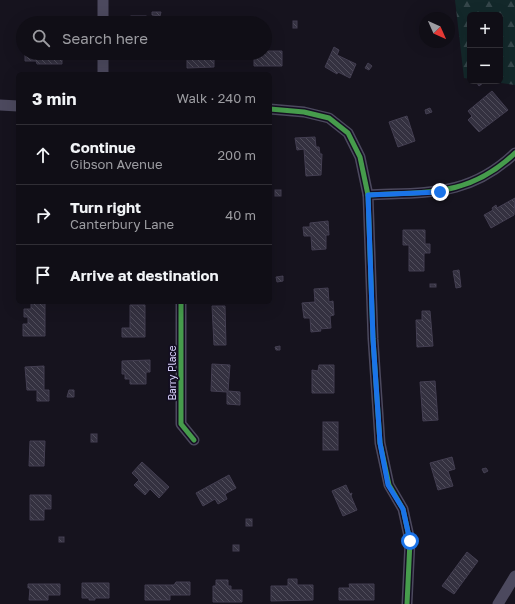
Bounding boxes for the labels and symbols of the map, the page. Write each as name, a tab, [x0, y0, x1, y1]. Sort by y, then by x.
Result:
north arrow	[419, 12, 455, 48]
route end	[431, 183, 449, 201]
street label: Barry Place	[166, 345, 178, 401]
route start	[401, 532, 419, 550]

